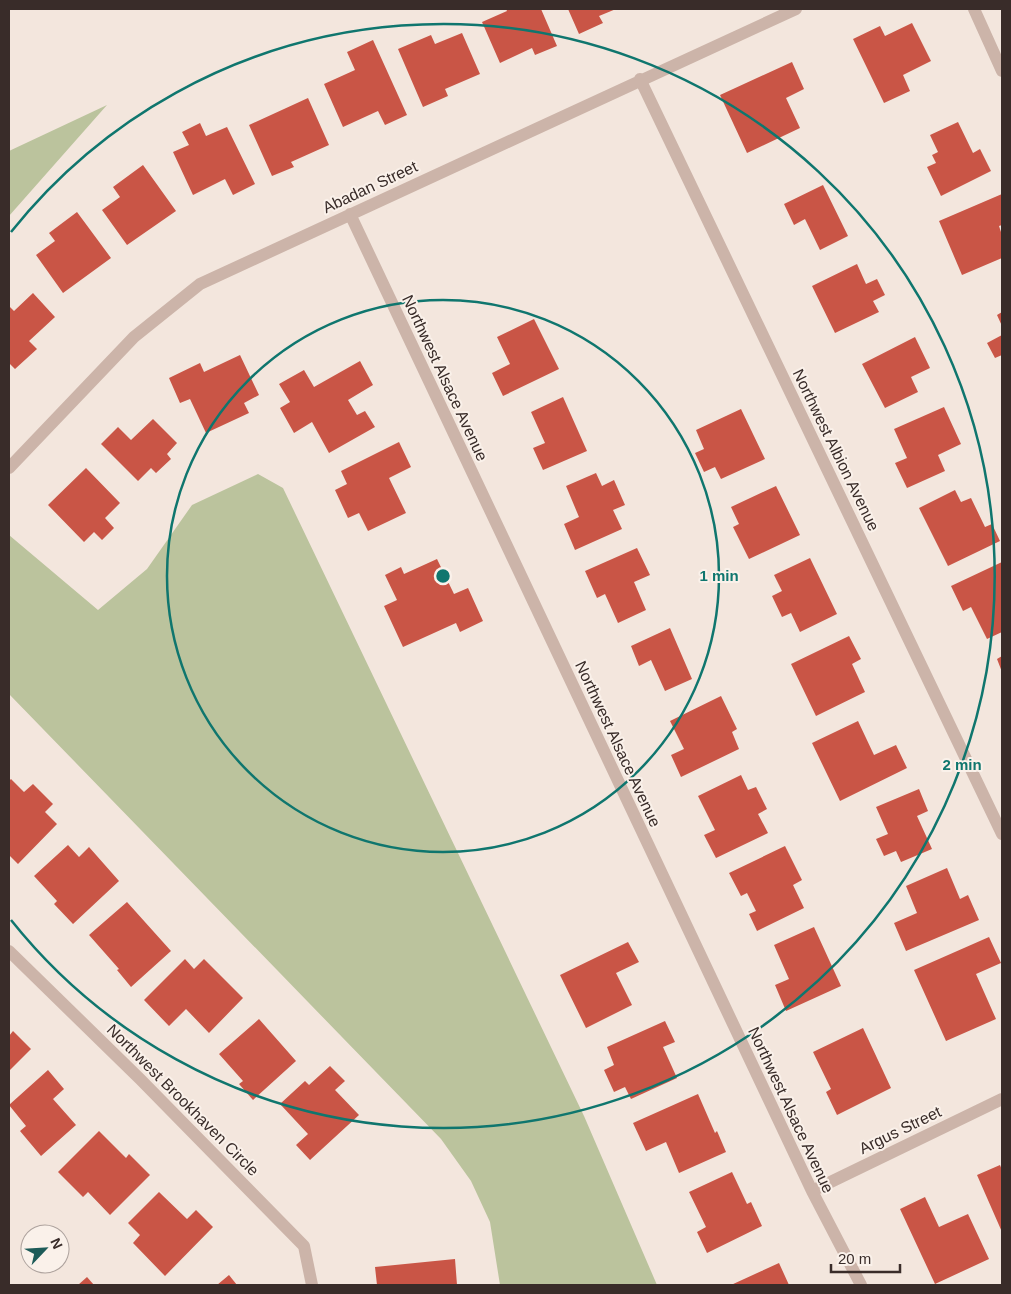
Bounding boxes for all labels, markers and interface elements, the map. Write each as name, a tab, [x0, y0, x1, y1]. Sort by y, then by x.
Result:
street label: Abadan Street	[320, 157, 420, 216]
street label: Northwest Alsace Avenue	[399, 292, 491, 464]
street label: Northwest Albion Avenue	[789, 366, 883, 534]
centre of rings	[434, 567, 452, 585]
text: 1 min	[699, 567, 739, 584]
street label: Northwest Alsace Avenue	[572, 658, 664, 830]
text: 2 min	[942, 756, 982, 773]
street label: Northwest Brookhaven Circle	[104, 1021, 262, 1179]
street label: Northwest Alsace Avenue	[745, 1024, 837, 1196]
street label: Argus Street	[856, 1103, 944, 1157]
north arrow	[20, 1224, 70, 1274]
text: N	[47, 1236, 66, 1251]
scale bar	[831, 1242, 900, 1274]
text: 20 m	[838, 1250, 871, 1267]

